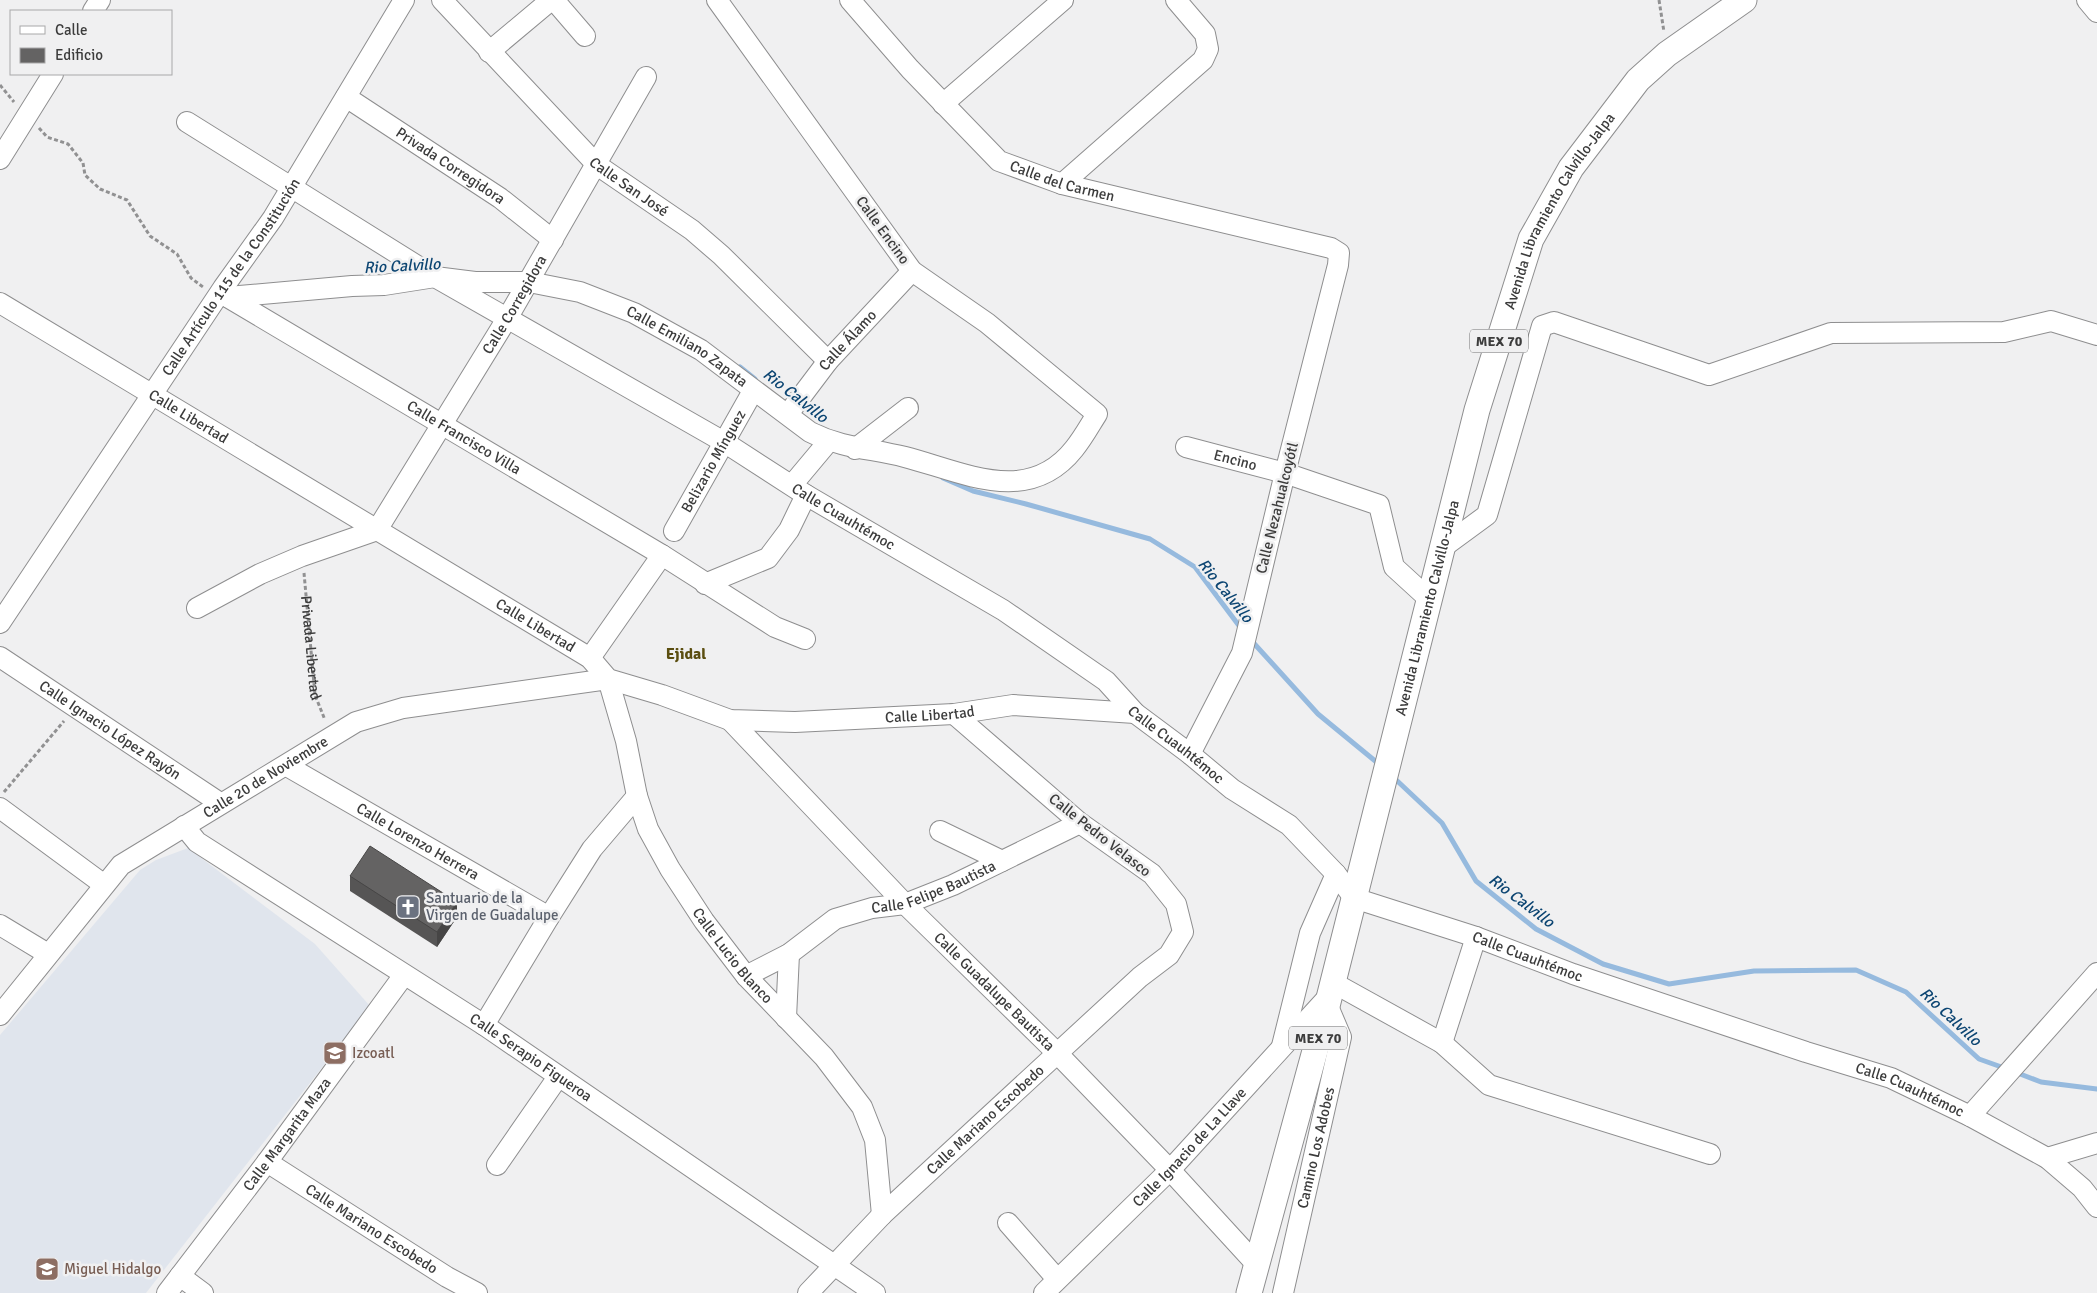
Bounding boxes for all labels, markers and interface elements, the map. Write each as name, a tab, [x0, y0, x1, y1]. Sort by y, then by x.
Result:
legend	[10, 10, 172, 75]
text: Calle	[55, 21, 88, 39]
text: Edificio	[55, 46, 103, 64]
street label: Avenida Libramiento Calvillo-Jalpa	[1500, 109, 1619, 311]
street label: Privada Corregidora	[392, 123, 509, 208]
street label: Calle San José	[585, 153, 672, 220]
street label: Calle del Carmen	[1007, 157, 1117, 205]
street label: Calle Artículo 115 de la Constitución	[158, 175, 304, 379]
street label: Calle Encino	[852, 192, 914, 268]
street label: Calle Corregidora	[478, 252, 551, 357]
water label: Rio Calvillo	[363, 254, 442, 278]
street label: Calle Emiliano Zapata	[624, 302, 751, 391]
street label: Calle Álamo	[815, 306, 880, 374]
road number: MEX 70	[1470, 330, 1528, 352]
water label: Rio Calvillo	[759, 364, 832, 428]
street label: Calle Libertad	[145, 386, 232, 447]
street label: Calle Francisco Villa	[404, 397, 524, 478]
street label: Belizario Mínguez	[677, 407, 750, 516]
street label: Calle Nezahualcoyótl	[1252, 440, 1302, 576]
street label: Encino	[1212, 446, 1259, 474]
street label: Calle Cuauhtémoc	[788, 479, 898, 554]
street label: Avenida Libramiento Calvillo-Jalpa	[1391, 498, 1463, 717]
water label: Rio Calvillo	[1193, 554, 1258, 627]
street label: Calle Libertad	[493, 594, 579, 656]
street label: Privada Libertad	[297, 595, 325, 703]
district label: Ejidal	[666, 644, 706, 664]
street label: Calle Ignacio López Rayón	[36, 677, 184, 783]
street label: Calle Libertad	[885, 702, 976, 726]
street label: Calle Cuauhtémoc	[1124, 702, 1228, 787]
street label: Calle 20 de Noviembre	[200, 732, 331, 822]
street label: Calle Pedro Velasco	[1045, 790, 1155, 881]
street label: Calle Lorenzo Herrera	[353, 799, 482, 884]
street label: Calle Felipe Bautista	[870, 857, 999, 917]
water label: Rio Calvillo	[1485, 870, 1559, 932]
place label: Santuario de la Virgen de Guadalupe	[426, 889, 559, 924]
church icon: Santuario de la Virgen de Guadalupe	[395, 894, 421, 920]
street label: Calle Lucio Blanco	[689, 904, 777, 1007]
street label: Calle Cuauhtémoc	[1470, 927, 1585, 986]
street label: Calle Guadalupe Bautista	[930, 928, 1058, 1055]
water label: Rio Calvillo	[1915, 983, 1986, 1051]
street label: Calle Serapio Figueroa	[466, 1009, 596, 1105]
road number: MEX 70	[1289, 1026, 1347, 1050]
school or university icon: Izcoatl	[322, 1040, 348, 1066]
place label: Izcoatl	[352, 1044, 395, 1062]
street label: Calle Cuauhtémoc	[1853, 1059, 1967, 1121]
street label: Calle Mariano Escobedo	[923, 1061, 1048, 1178]
street label: Calle Margarita Maza	[239, 1074, 335, 1195]
street label: Calle Ignacio de La Llave	[1129, 1084, 1250, 1211]
street label: Camino Los Adobes	[1293, 1085, 1338, 1210]
street label: Calle Mariano Escobedo	[302, 1180, 441, 1278]
school or university icon: Miguel Hidalgo	[34, 1256, 60, 1282]
place label: Miguel Hidalgo	[64, 1260, 161, 1278]

